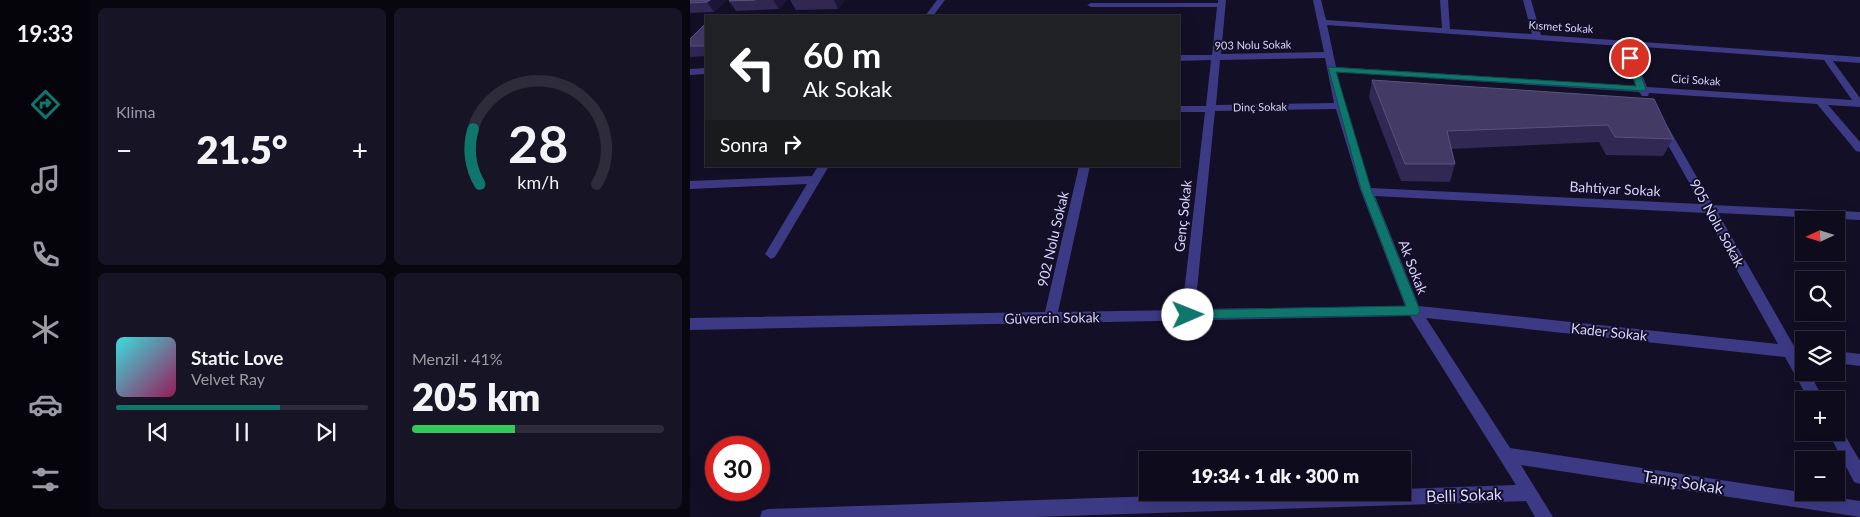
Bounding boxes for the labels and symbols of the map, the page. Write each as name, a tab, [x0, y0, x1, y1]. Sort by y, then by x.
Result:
street label: Kısmet Sokak	[1528, 18, 1594, 35]
street label: 903 Nolu Sokak	[1214, 37, 1292, 52]
pin	[1609, 37, 1651, 79]
street label: Cici Sokak	[1671, 71, 1722, 88]
street label: Dinç Sokak	[1233, 100, 1287, 113]
street label: 905 Nolu Sokak	[1686, 176, 1749, 270]
street label: Genç Sokak	[1170, 178, 1195, 253]
street label: Bahtiyar Sokak	[1569, 178, 1662, 199]
street label: 902 Nolu Sokak	[1033, 189, 1072, 288]
north arrow	[1795, 211, 1845, 261]
street label: Ak Sokak	[1395, 237, 1432, 297]
position arrow	[1161, 288, 1213, 340]
street label: Güvercin Sokak	[1004, 308, 1101, 327]
street label: Kader Sokak	[1570, 319, 1649, 344]
speed limit sign: 30	[705, 436, 770, 501]
street label: Tanış Sokak	[1641, 466, 1726, 497]
street label: Belli Sokak	[1426, 484, 1503, 505]

